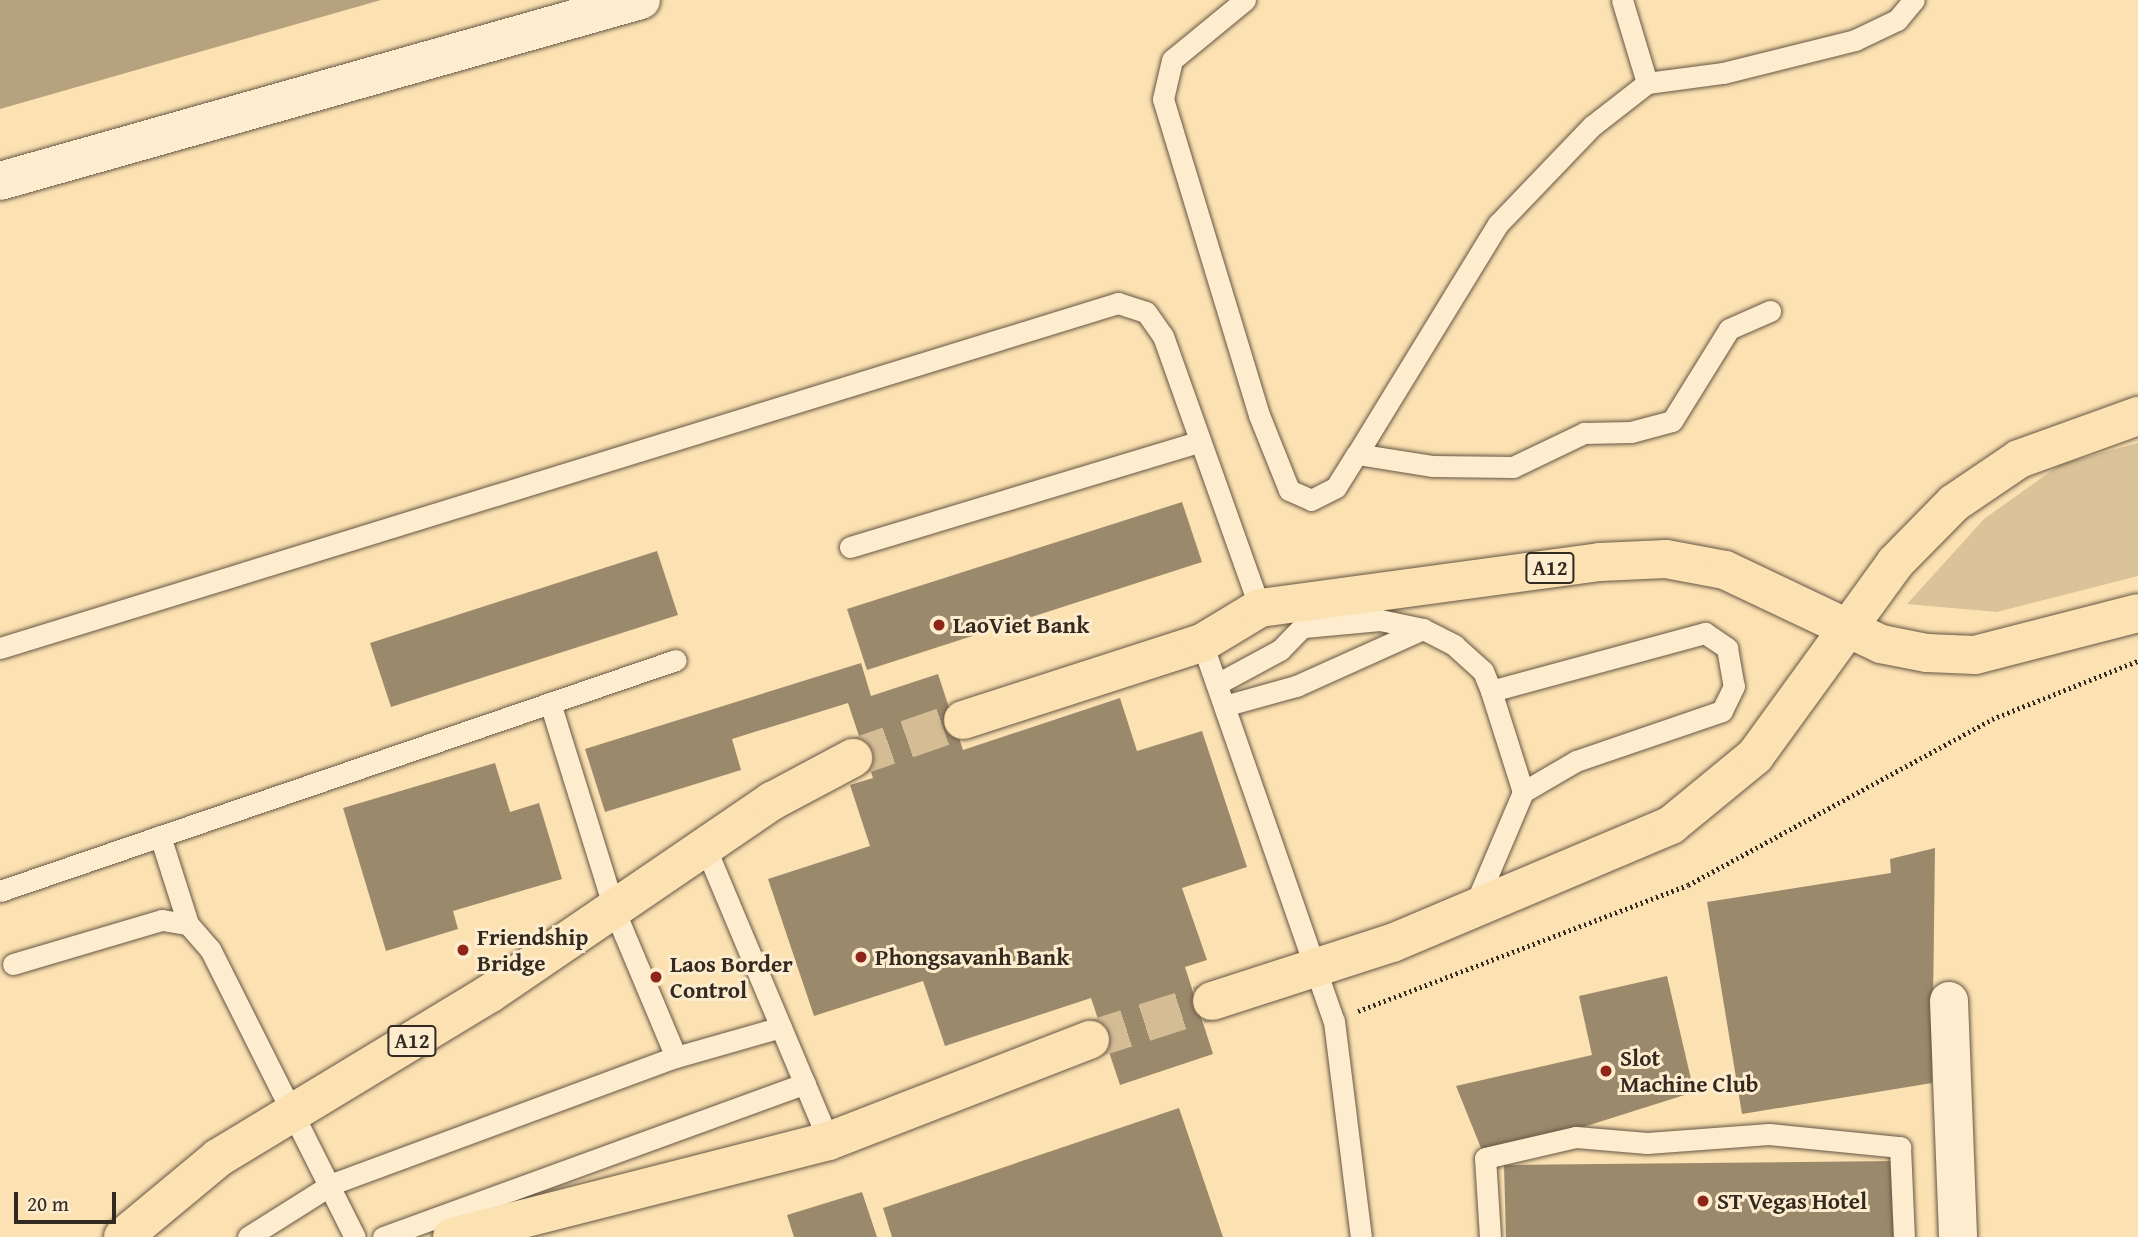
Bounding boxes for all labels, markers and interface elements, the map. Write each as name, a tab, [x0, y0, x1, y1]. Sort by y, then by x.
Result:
road number: A12	[1524, 550, 1576, 586]
place label: LaoViet Bank	[953, 611, 1089, 639]
marker: LaoViet Bank	[931, 617, 947, 633]
place label: Friendship Bridge	[477, 923, 588, 977]
marker: Friendship Bridge	[455, 942, 471, 958]
place label: Phongsavanh Bank	[875, 943, 1069, 971]
marker: Phongsavanh Bank	[853, 949, 869, 965]
place label: Laos Border Control	[670, 950, 793, 1004]
marker: Laos Border Control	[648, 969, 664, 985]
road number: A12	[386, 1024, 438, 1058]
place label: Slot Machine Club	[1620, 1044, 1758, 1098]
marker: Slot Machine Club	[1598, 1063, 1614, 1079]
scale bar	[18, 1178, 119, 1222]
place label: ST Vegas Hotel	[1717, 1187, 1867, 1215]
text: 20 m	[27, 1188, 69, 1219]
marker: ST Vegas Hotel	[1695, 1193, 1711, 1209]

